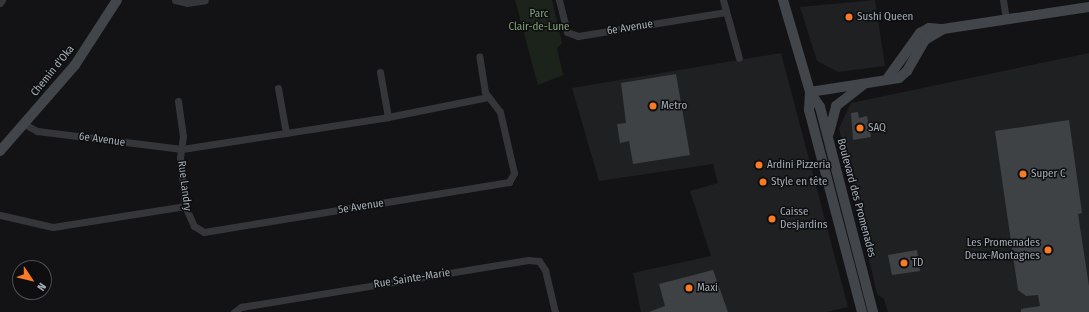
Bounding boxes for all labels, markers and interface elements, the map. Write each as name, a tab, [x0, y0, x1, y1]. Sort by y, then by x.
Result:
park label: Parc Clair-de-Lune	[508, 8, 570, 34]
place label: Sushi Queen	[857, 10, 913, 24]
marker: Sushi Queen	[844, 12, 854, 22]
street label: 6e Avenue	[606, 18, 654, 38]
street label: Chemin d'Oka	[28, 43, 78, 99]
place label: Metro	[661, 99, 687, 113]
marker: Metro	[648, 101, 658, 111]
place label: SAQ	[868, 121, 886, 135]
marker: SAQ	[855, 123, 865, 133]
street label: 6e Avenue	[78, 130, 126, 150]
street label: Boulevard des Promenades	[834, 137, 878, 259]
place label: Ardini Pizzeria	[767, 158, 831, 172]
street label: Rue Landry	[174, 160, 194, 212]
marker: Ardini Pizzeria	[754, 160, 764, 170]
place label: Super C	[1031, 167, 1066, 181]
marker: Super C	[1018, 169, 1028, 179]
place label: Style en tête	[771, 175, 827, 189]
marker: Style en tête	[758, 177, 768, 187]
street label: 5e Avenue	[337, 197, 385, 217]
place label: Caisse Desjardins	[780, 206, 827, 232]
marker: Caisse Desjardins	[767, 214, 777, 224]
place label: Les Promenades Deux-Montagnes	[965, 237, 1040, 263]
marker: Les Promenades Deux-Montagnes	[1043, 245, 1053, 255]
place label: TD	[912, 256, 923, 270]
marker: TD	[899, 258, 909, 268]
north arrow	[12, 260, 52, 300]
street label: Rue Sainte-Marie	[373, 266, 451, 292]
text: N	[34, 280, 49, 293]
place label: Maxi	[697, 281, 718, 295]
marker: Maxi	[684, 283, 694, 293]

